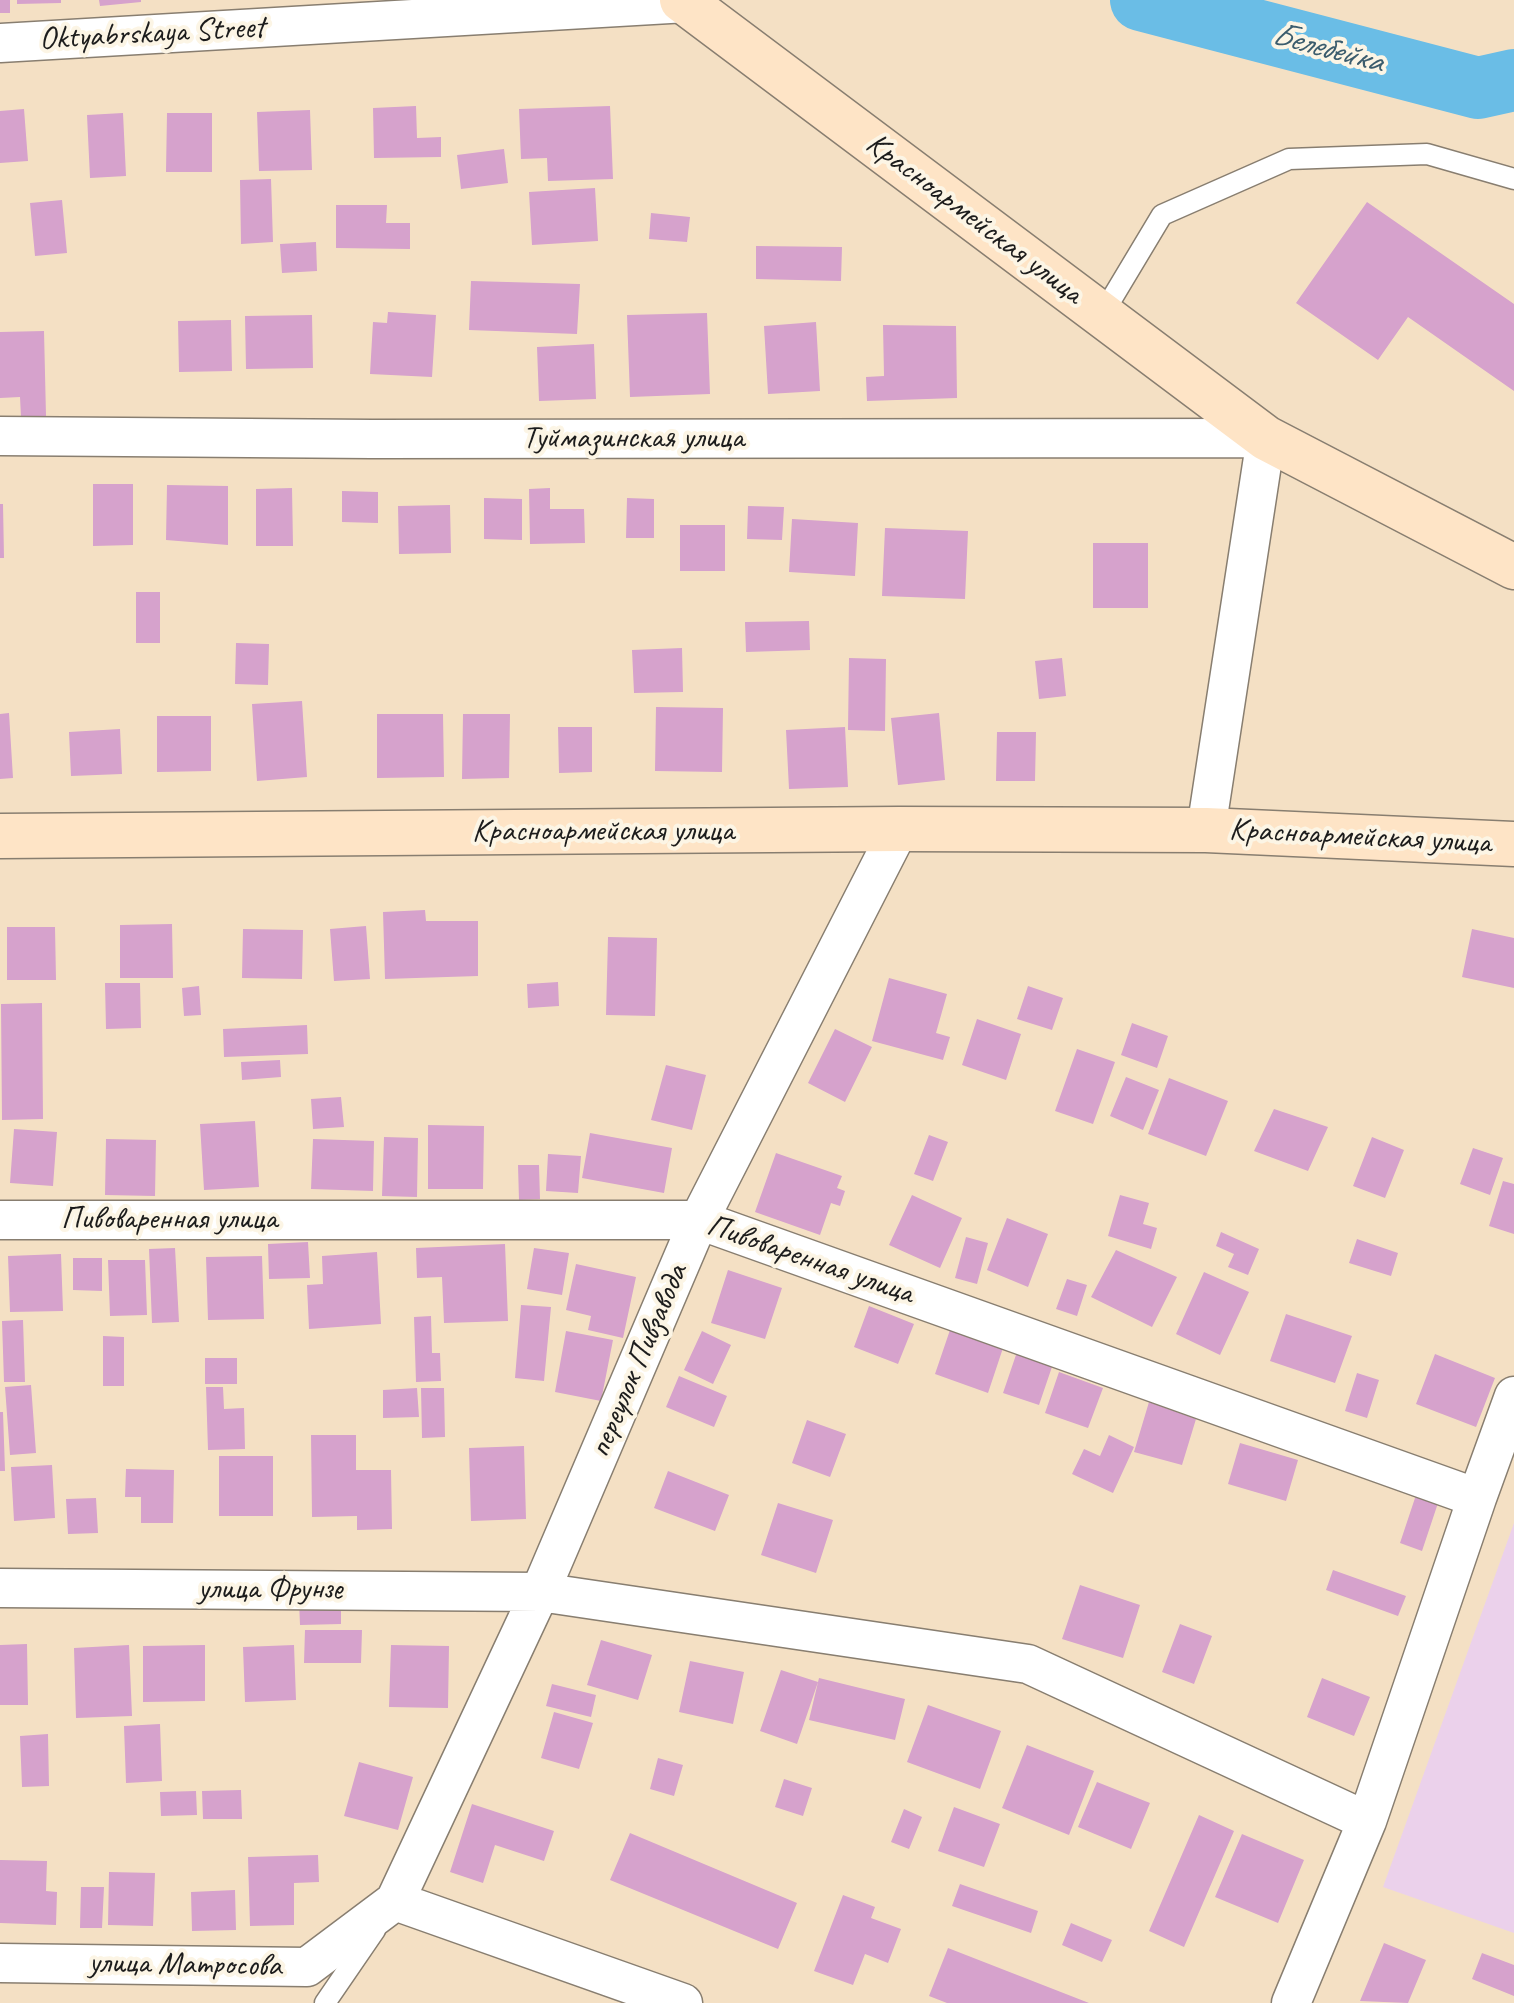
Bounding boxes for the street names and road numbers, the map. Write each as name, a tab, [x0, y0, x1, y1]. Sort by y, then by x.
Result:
street label: Oktyabrskaya Street	[38, 9, 266, 59]
street label: Красноармейская улица	[858, 125, 1090, 313]
street label: Туймазинская улица	[522, 420, 744, 458]
street label: Красноармейская улица	[1228, 811, 1492, 863]
street label: Красноармейская улица	[472, 813, 734, 851]
street label: Пивоваренная улица	[61, 1201, 277, 1239]
street label: Пивоваренная улица	[702, 1207, 918, 1313]
street label: переулок Пивзавода	[581, 1259, 697, 1463]
street label: улица Фрунзе	[198, 1571, 342, 1609]
street label: улица Матросова	[88, 1944, 282, 1986]

